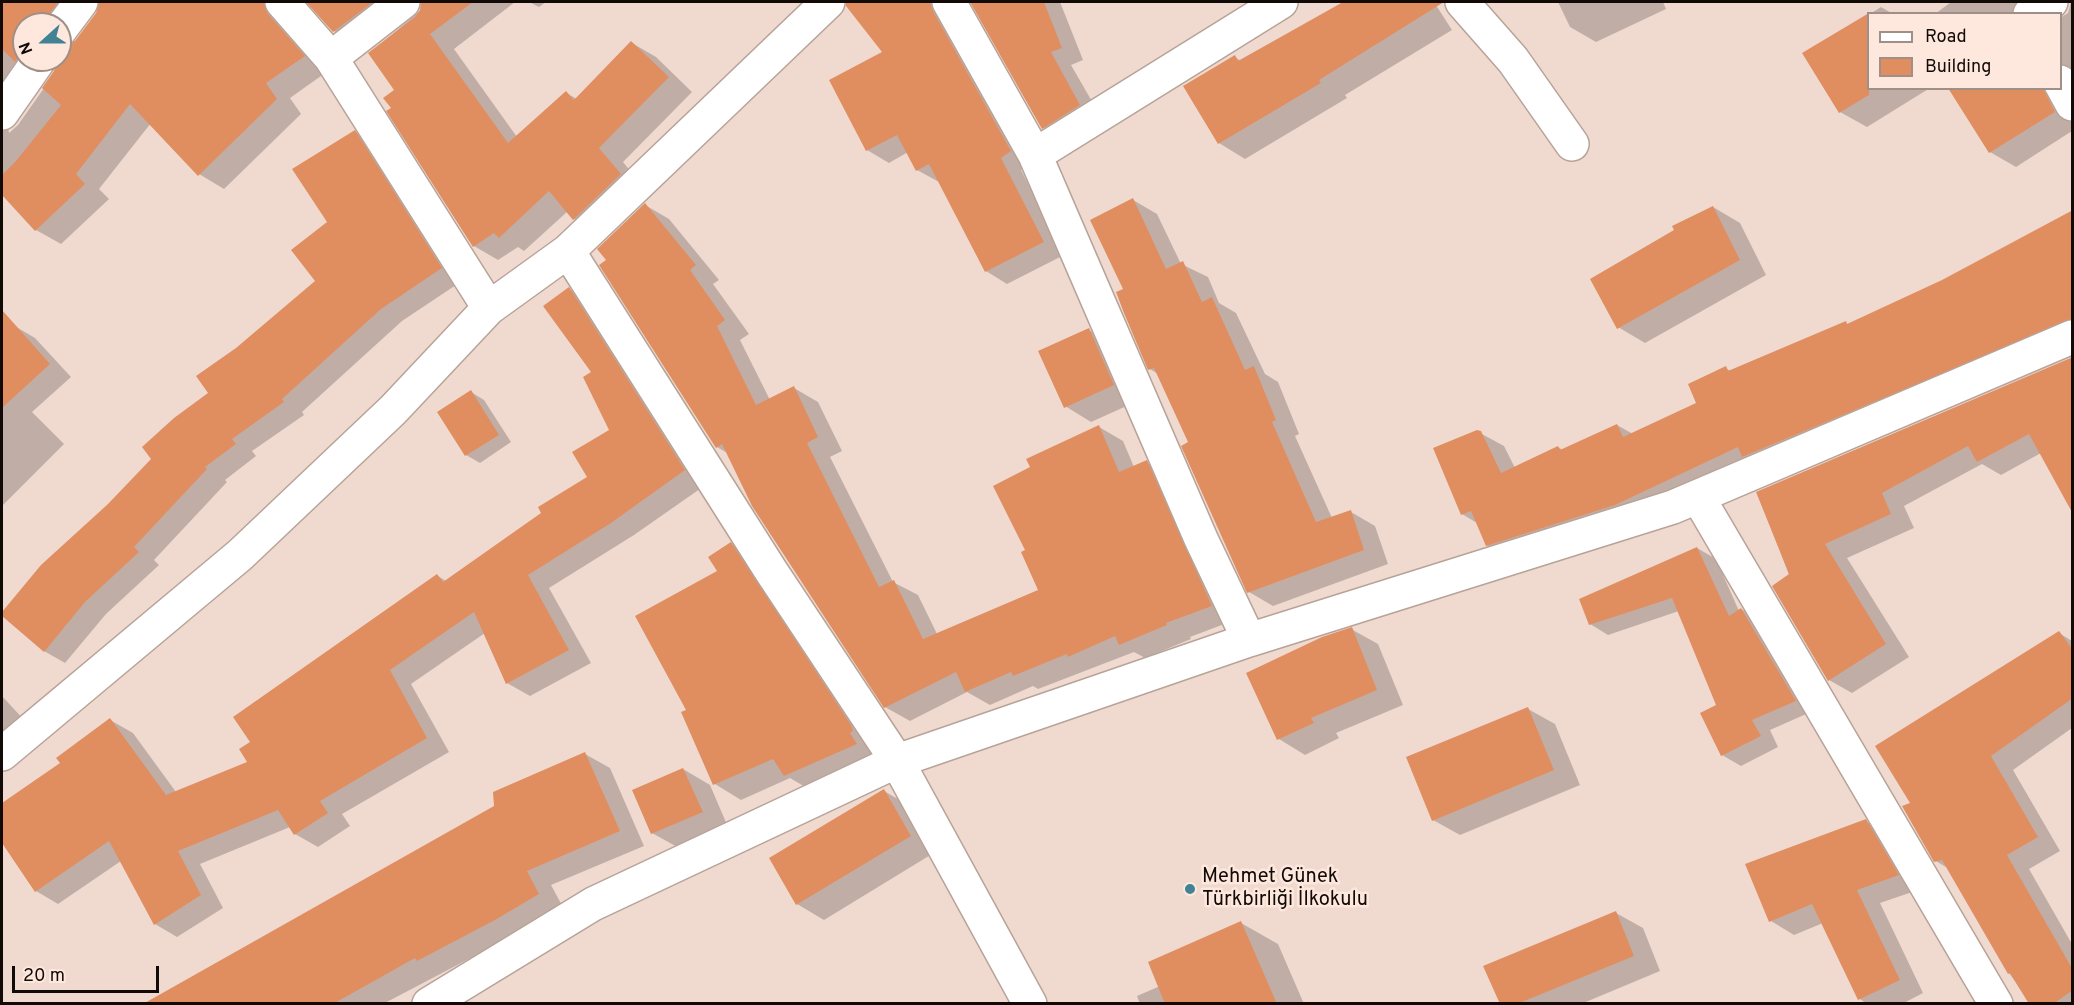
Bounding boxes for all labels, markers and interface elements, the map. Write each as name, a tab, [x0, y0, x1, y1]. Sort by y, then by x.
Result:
north arrow	[12, 12, 72, 72]
legend	[1867, 12, 2062, 90]
text: Road	[1925, 26, 1967, 49]
text: N	[16, 39, 38, 57]
text: Building	[1925, 56, 1991, 79]
place label: Mehmet Günek Türkbirliği İlkokulu	[1202, 866, 1368, 913]
marker: Mehmet Günek Türkbirliği İlkokulu	[1183, 882, 1197, 896]
scale bar	[15, 954, 162, 992]
text: 20 m	[23, 965, 65, 988]

